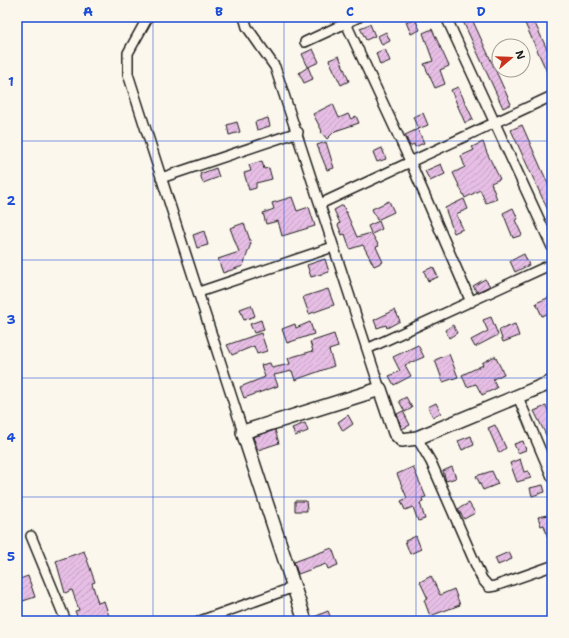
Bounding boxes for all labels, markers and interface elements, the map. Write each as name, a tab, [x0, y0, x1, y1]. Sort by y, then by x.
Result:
text: A	[83, 3, 93, 20]
text: B	[215, 3, 223, 20]
text: C	[346, 3, 354, 20]
text: D	[476, 3, 486, 20]
north arrow	[491, 38, 531, 78]
text: N	[511, 48, 529, 62]
text: 1	[8, 73, 14, 90]
text: 2	[6, 192, 16, 209]
text: 3	[6, 311, 16, 328]
text: 4	[6, 429, 16, 446]
text: 5	[7, 548, 15, 565]

